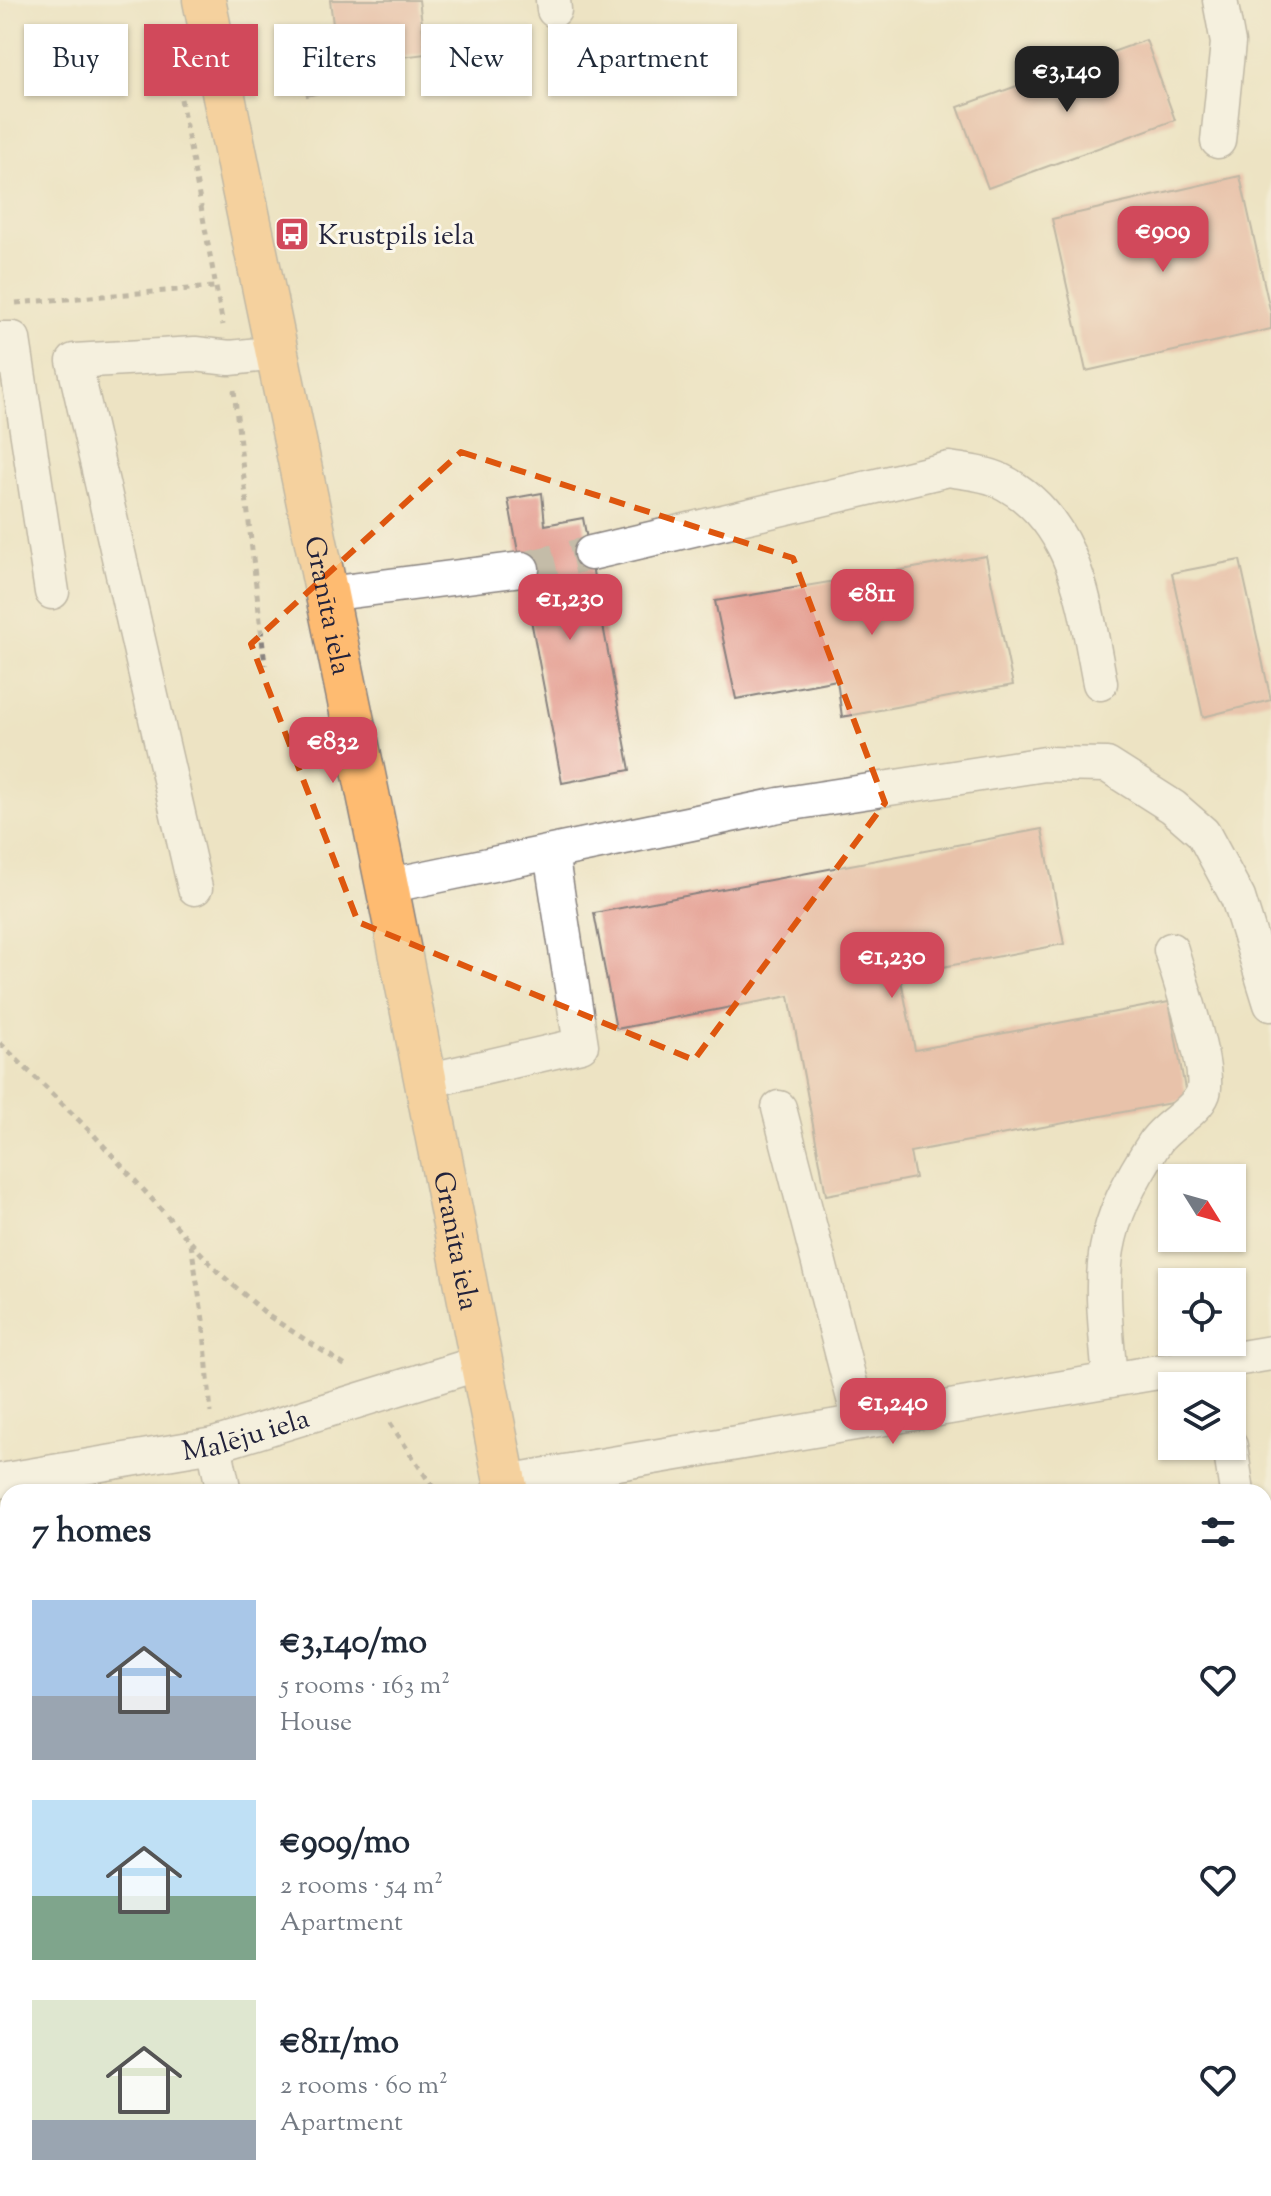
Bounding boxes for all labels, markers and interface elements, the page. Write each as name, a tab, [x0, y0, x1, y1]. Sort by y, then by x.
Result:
chip: Buy	[24, 24, 128, 96]
chip: Rent	[144, 24, 258, 96]
chip: Filters	[274, 24, 405, 96]
chip: New	[421, 24, 532, 96]
chip: Apartment	[548, 24, 737, 96]
pin: €3,140	[1002, 46, 1132, 114]
text: €3,140	[1033, 53, 1101, 90]
pin: €909	[1116, 206, 1210, 274]
text: €909	[1136, 213, 1191, 250]
bus stop icon: Krustpils iela	[273, 215, 311, 253]
place label: Krustpils iela	[318, 217, 475, 257]
street label: Granīta iela	[292, 533, 360, 679]
pin: €811	[825, 569, 919, 637]
pin: €1,230	[505, 574, 635, 642]
text: €811	[849, 576, 895, 613]
text: €1,230	[536, 581, 604, 618]
pin: €832	[286, 717, 380, 785]
text: €832	[307, 724, 359, 761]
pin: €1,230	[827, 932, 957, 1000]
text: €1,230	[858, 939, 926, 976]
north arrow	[1158, 1164, 1246, 1252]
map controls	[1158, 1164, 1246, 1460]
street label: Granīta iela	[421, 1168, 488, 1314]
button: locate	[1158, 1268, 1246, 1356]
button: layers	[1158, 1372, 1246, 1460]
pin: €1,240	[828, 1378, 958, 1446]
text: €1,240	[858, 1385, 928, 1422]
street label: Malēju iela	[179, 1400, 315, 1473]
text: 7 homes	[32, 1508, 151, 1557]
icon: filters	[1196, 1510, 1240, 1554]
text: €3,140/mo	[280, 1619, 427, 1668]
icon: home	[96, 1632, 192, 1728]
icon: heart	[1196, 1658, 1240, 1702]
text: 5 rooms · 163 m²	[280, 1668, 450, 1705]
text: House	[280, 1705, 352, 1742]
text: €909/mo	[280, 1819, 410, 1868]
icon: home	[96, 1832, 192, 1928]
icon: heart	[1196, 1858, 1240, 1902]
text: 2 rooms · 54 m²	[280, 1868, 443, 1905]
text: Apartment	[280, 1905, 403, 1942]
text: €811/mo	[280, 2019, 399, 2068]
icon: home	[96, 2032, 192, 2128]
icon: heart	[1196, 2058, 1240, 2102]
text: 2 rooms · 60 m²	[280, 2068, 448, 2105]
text: Apartment	[280, 2105, 403, 2142]

